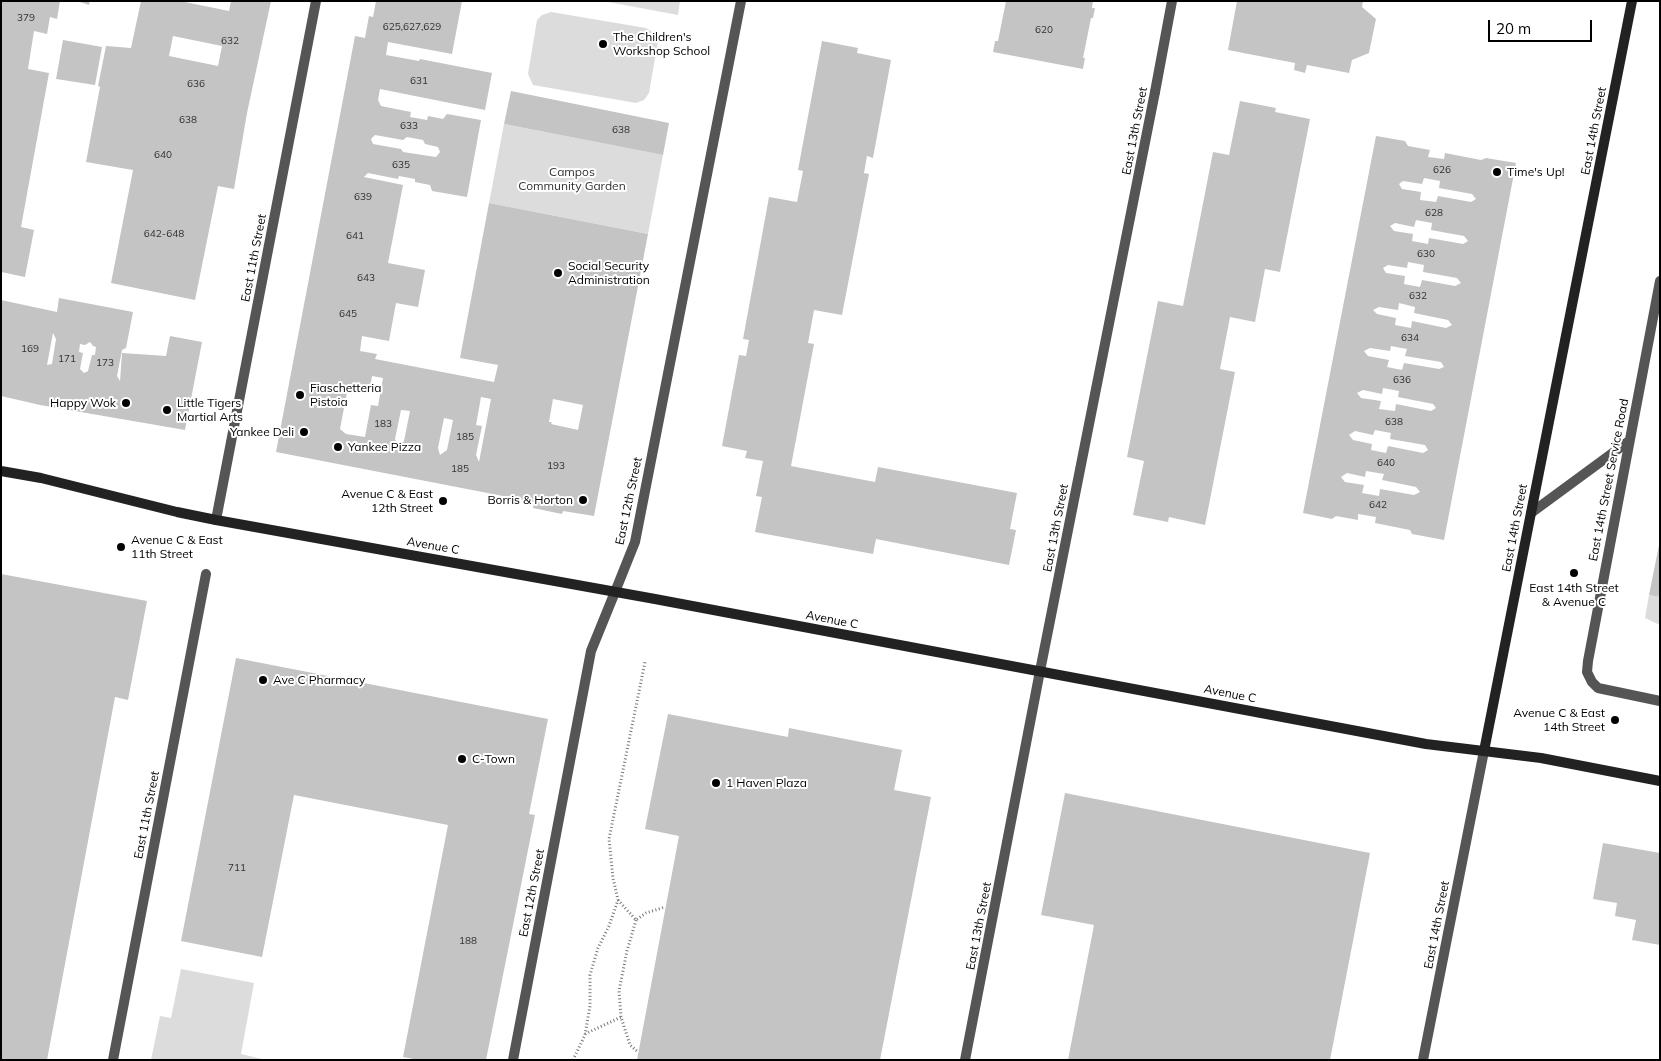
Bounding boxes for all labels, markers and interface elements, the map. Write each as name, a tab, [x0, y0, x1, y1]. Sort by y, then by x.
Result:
scale bar	[1491, 10, 1595, 42]
house number: 379	[17, 12, 35, 24]
text: 20 m	[1496, 19, 1531, 38]
house number: 625,627,629	[383, 21, 441, 33]
house number: 620	[1035, 24, 1053, 36]
place label: The Children's Workshop School	[613, 30, 710, 58]
house number: 632	[221, 35, 239, 47]
marker: The Children's Workshop School	[597, 38, 609, 50]
house number: 631	[410, 75, 428, 87]
house number: 636	[187, 78, 205, 90]
street label: East 13th Street	[1119, 86, 1151, 176]
street label: East 14th Street	[1578, 86, 1610, 176]
house number: 638	[179, 114, 197, 126]
house number: 633	[400, 120, 418, 132]
house number: 638	[612, 124, 630, 136]
house number: 640	[154, 149, 172, 161]
house number: 635	[392, 159, 410, 171]
house number: 626	[1433, 164, 1451, 176]
park label: Campos Community Garden	[518, 165, 626, 193]
place label: Time's Up!	[1507, 165, 1565, 179]
marker: Time's Up!	[1491, 166, 1503, 178]
house number: 639	[354, 191, 372, 203]
house number: 628	[1425, 207, 1443, 219]
street label: East 11th Street	[238, 213, 270, 303]
house number: 642-648	[144, 228, 184, 240]
house number: 641	[346, 230, 364, 242]
house number: 630	[1417, 248, 1435, 260]
place label: Social Security Administration	[568, 259, 650, 287]
marker: Social Security Administration	[552, 267, 564, 279]
house number: 643	[357, 272, 375, 284]
house number: 632	[1409, 290, 1427, 302]
house number: 645	[339, 308, 357, 320]
house number: 634	[1401, 332, 1419, 344]
house number: 169	[21, 343, 39, 355]
house number: 171	[58, 353, 76, 365]
house number: 173	[96, 357, 114, 369]
house number: 636	[1393, 374, 1411, 386]
place label: Fiaschetteria Pistoia	[310, 381, 381, 409]
marker: Fiaschetteria Pistoia	[294, 389, 306, 401]
place label: Happy Wok	[50, 396, 116, 410]
place label: Little Tigers Martial Arts	[177, 396, 243, 424]
marker: Happy Wok	[120, 397, 132, 409]
street label: East 14th Street Service Road	[1586, 397, 1632, 563]
marker: Little Tigers Martial Arts	[161, 404, 173, 416]
house number: 638	[1385, 416, 1403, 428]
house number: 183	[374, 418, 392, 430]
place label: Yankee Deli	[230, 425, 294, 439]
marker: Yankee Deli	[298, 426, 310, 438]
house number: 185	[456, 431, 474, 443]
place label: Yankee Pizza	[348, 440, 421, 454]
marker: Yankee Pizza	[332, 441, 344, 453]
street label: East 12th Street	[613, 456, 645, 546]
house number: 640	[1377, 457, 1395, 469]
house number: 193	[547, 460, 565, 472]
house number: 185	[451, 463, 469, 475]
street label: East 13th Street	[1040, 483, 1072, 573]
street label: East 14th Street	[1499, 483, 1531, 573]
place label: Avenue C & East 12th Street	[341, 487, 433, 515]
place label: Borris & Horton	[487, 493, 573, 507]
marker: Borris & Horton	[577, 494, 589, 506]
marker: Avenue C & East 12th Street	[437, 495, 449, 507]
house number: 642	[1369, 499, 1387, 511]
place label: Avenue C & East 11th Street	[131, 533, 223, 561]
street label: Avenue C	[406, 534, 460, 558]
marker: Avenue C & East 11th Street	[115, 541, 127, 553]
marker: East 14th Street & Avenue C	[1568, 567, 1580, 579]
place label: East 14th Street & Avenue C	[1529, 581, 1619, 609]
street label: Avenue C	[805, 608, 859, 632]
place label: Ave C Pharmacy	[273, 673, 365, 687]
marker: Ave C Pharmacy	[257, 674, 269, 686]
street label: Avenue C	[1203, 682, 1257, 706]
place label: Avenue C & East 14th Street	[1513, 706, 1605, 734]
marker: Avenue C & East 14th Street	[1609, 714, 1621, 726]
place label: C-Town	[472, 752, 515, 766]
marker: C-Town	[456, 753, 468, 765]
street label: East 11th Street	[131, 770, 163, 860]
place label: 1 Haven Plaza	[726, 776, 807, 790]
marker: 1 Haven Plaza	[710, 777, 722, 789]
street label: East 12th Street	[516, 848, 548, 938]
house number: 711	[228, 862, 246, 874]
street label: East 14th Street	[1421, 880, 1453, 970]
street label: East 13th Street	[963, 881, 995, 971]
house number: 188	[459, 935, 477, 947]

